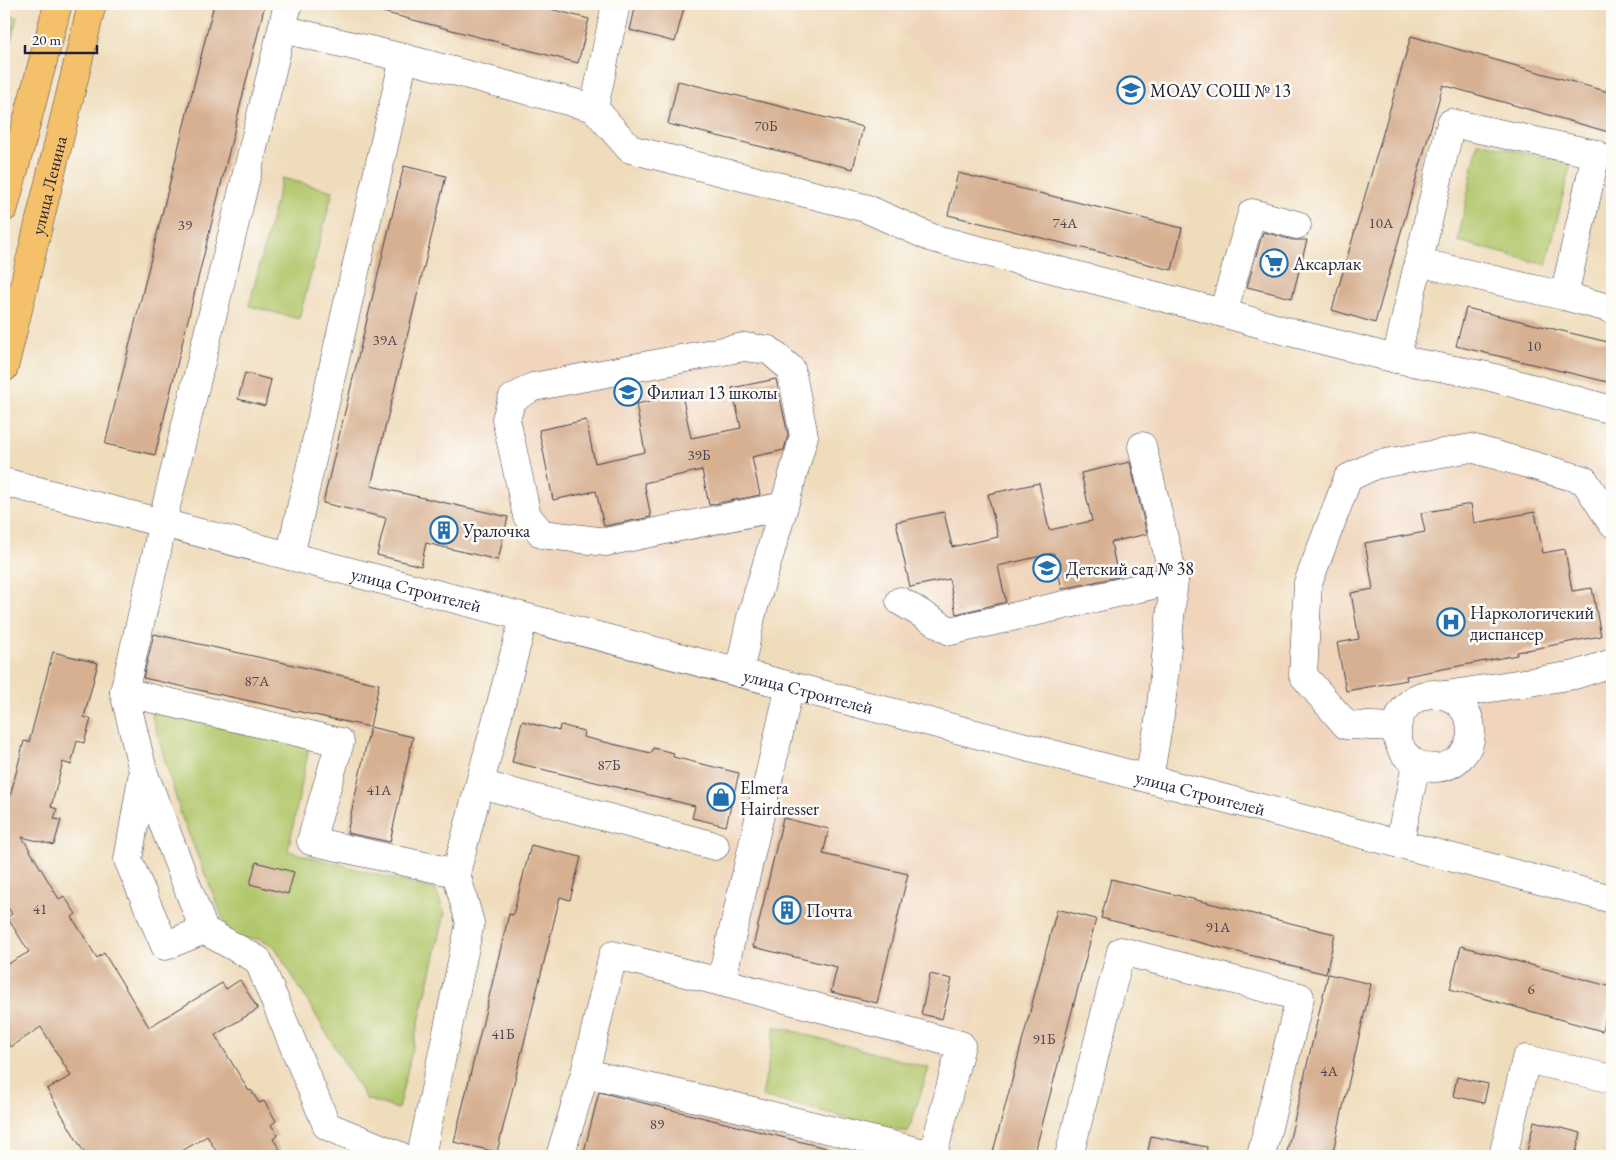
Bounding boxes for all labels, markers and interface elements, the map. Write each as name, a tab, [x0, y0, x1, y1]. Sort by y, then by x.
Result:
scale bar	[25, 22, 98, 54]
text: 20 m	[32, 30, 61, 49]
school or university icon: МОАУ СОШ № 13	[1116, 75, 1146, 105]
place label: МОАУ СОШ № 13	[1150, 79, 1291, 102]
house number: 70Б	[754, 116, 778, 135]
street label: улица Ленина	[25, 133, 71, 237]
house number: 74А	[1053, 213, 1078, 232]
house number: 10А	[1369, 213, 1394, 232]
house number: 39	[178, 215, 192, 234]
supermarket icon: Аксарлак	[1259, 248, 1289, 278]
place label: Аксарлак	[1292, 252, 1362, 275]
house number: 39А	[373, 330, 398, 349]
house number: 10	[1527, 336, 1541, 355]
school or university icon: Филиал 13 школы	[613, 377, 643, 407]
place label: Филиал 13 школы	[647, 381, 778, 404]
house number: 39Б	[687, 445, 711, 464]
building icon: Уралочка	[429, 515, 459, 545]
place label: Уралочка	[462, 519, 531, 542]
school or university icon: Детский сад № 38	[1032, 553, 1062, 583]
place label: Детский сад № 38	[1066, 557, 1194, 580]
street label: улица Строителей	[349, 561, 484, 617]
place label: Наркологичекий диспансер	[1470, 601, 1594, 645]
hospital icon: Наркологичекий диспансер	[1436, 607, 1466, 637]
street label: улица Строителей	[741, 663, 876, 719]
house number: 87А	[245, 671, 270, 690]
house number: 87Б	[597, 755, 621, 774]
street label: улица Строителей	[1133, 764, 1268, 820]
place label: Elmera Hairdresser	[740, 776, 819, 820]
house number: 41А	[367, 780, 392, 799]
shop icon: Elmera Hairdresser	[706, 782, 736, 812]
building icon: Почта	[772, 895, 802, 925]
house number: 41	[33, 899, 47, 918]
place label: Почта	[806, 899, 853, 922]
house number: 91А	[1206, 917, 1231, 936]
house number: 6	[1527, 979, 1535, 998]
house number: 41Б	[491, 1024, 515, 1043]
house number: 91Б	[1032, 1029, 1056, 1048]
house number: 4А	[1320, 1061, 1338, 1080]
house number: 89	[650, 1114, 664, 1133]

